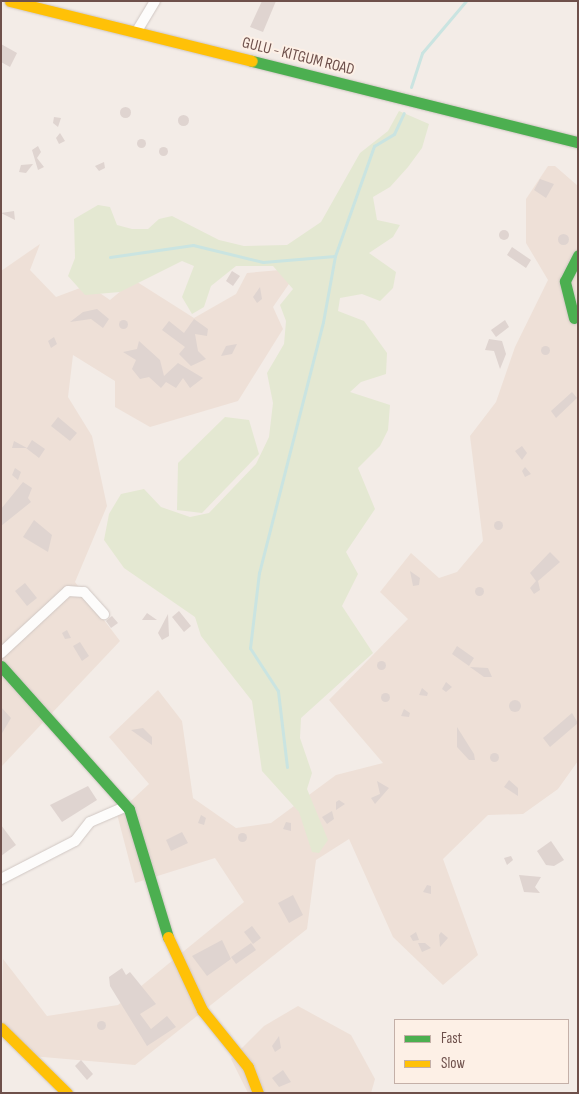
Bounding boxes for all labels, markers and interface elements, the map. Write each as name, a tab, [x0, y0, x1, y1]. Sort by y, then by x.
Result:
street label: GULU - KITGUM ROAD	[240, 34, 356, 80]
legend	[394, 1019, 569, 1084]
text: Fast	[441, 1029, 462, 1048]
text: Slow	[441, 1054, 465, 1073]

